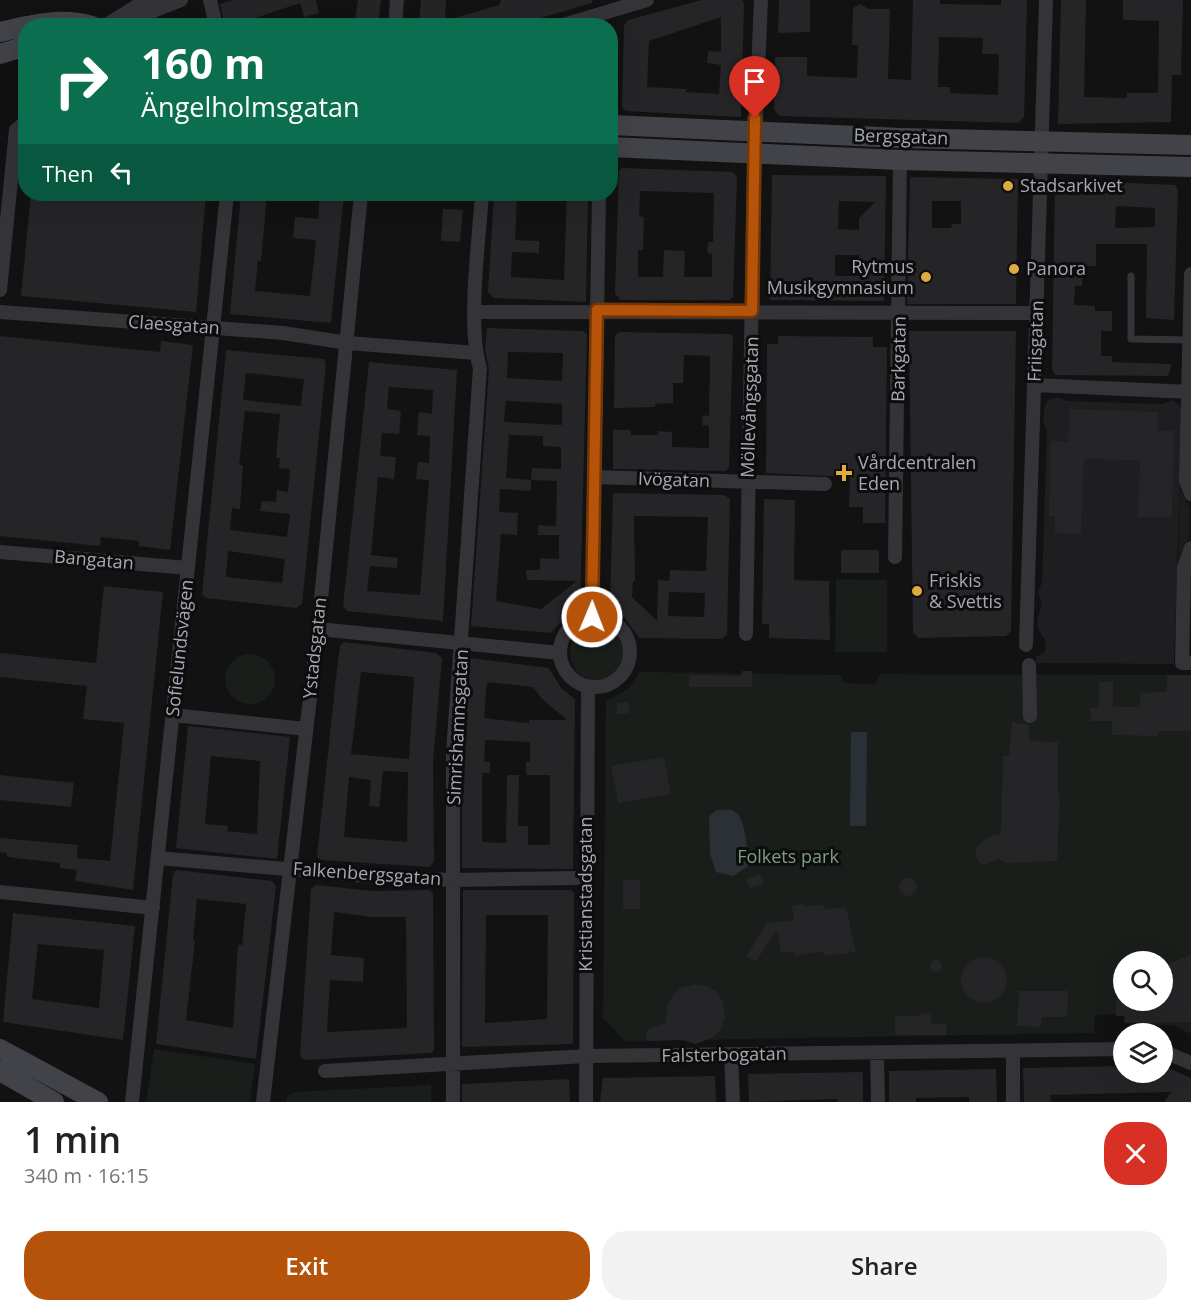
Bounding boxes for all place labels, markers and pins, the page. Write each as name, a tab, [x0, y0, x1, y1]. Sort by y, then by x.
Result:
pin	[729, 56, 780, 118]
place label: Stadsarkivet	[1020, 173, 1123, 197]
marker: Stadsarkivet	[1001, 179, 1015, 193]
place label: Rytmus Musikgymnasium	[767, 254, 914, 299]
place label: Panora	[1026, 256, 1086, 280]
marker: Panora	[1007, 262, 1021, 276]
marker: Rytmus Musikgymnasium	[919, 270, 933, 284]
place label: Vårdcentralen Eden	[858, 450, 976, 495]
marker: Vårdcentralen Eden	[835, 464, 853, 482]
place label: Friskis & Svettis	[929, 568, 1002, 613]
marker: Friskis & Svettis	[910, 584, 924, 598]

